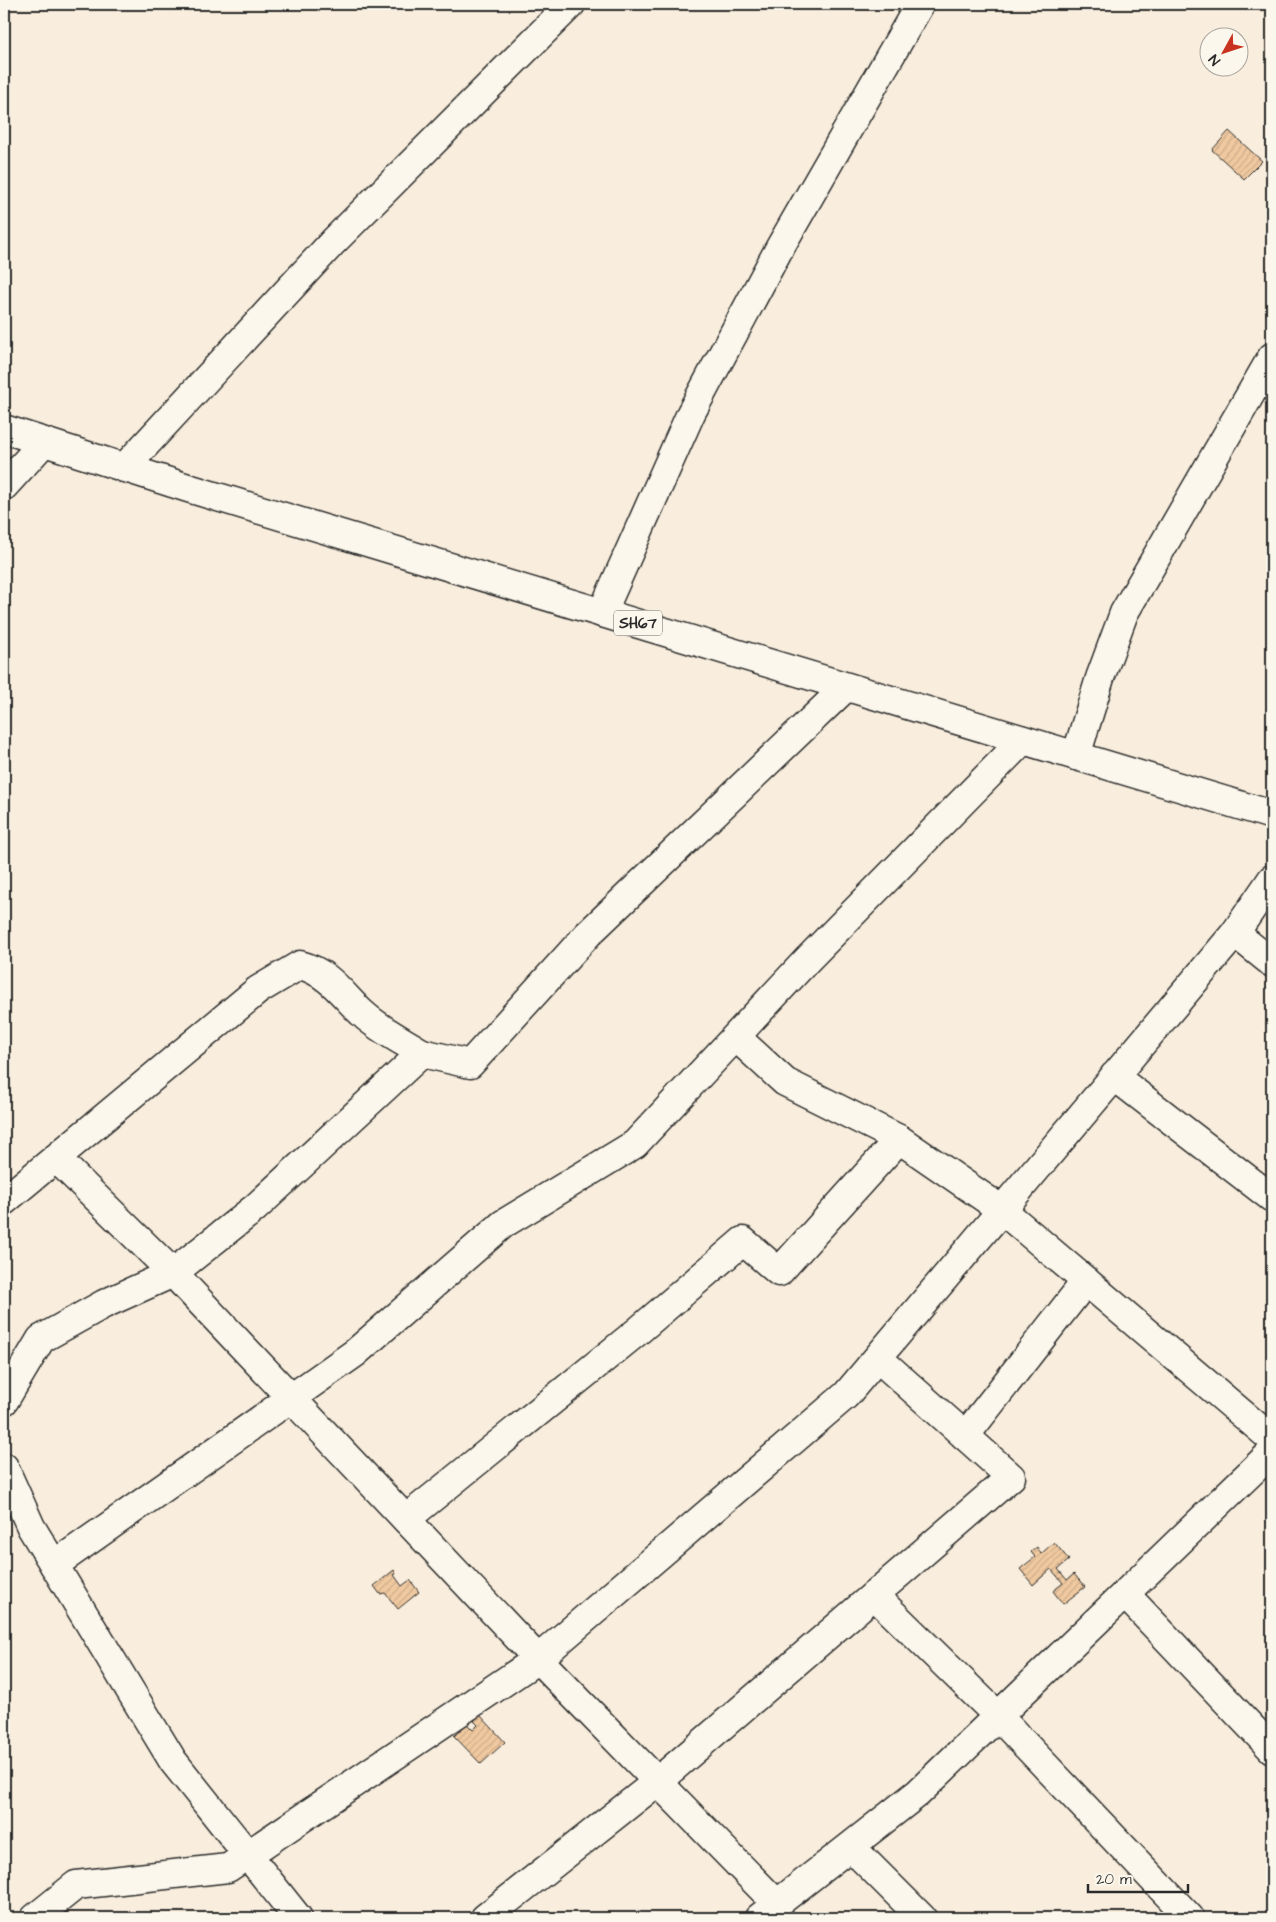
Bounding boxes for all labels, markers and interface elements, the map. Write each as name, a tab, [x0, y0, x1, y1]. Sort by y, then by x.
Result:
north arrow	[1198, 28, 1248, 78]
text: N	[1204, 50, 1225, 70]
road number: SH67	[614, 610, 662, 636]
scale bar	[1088, 1862, 1188, 1894]
text: 20 m	[1096, 1869, 1132, 1890]

